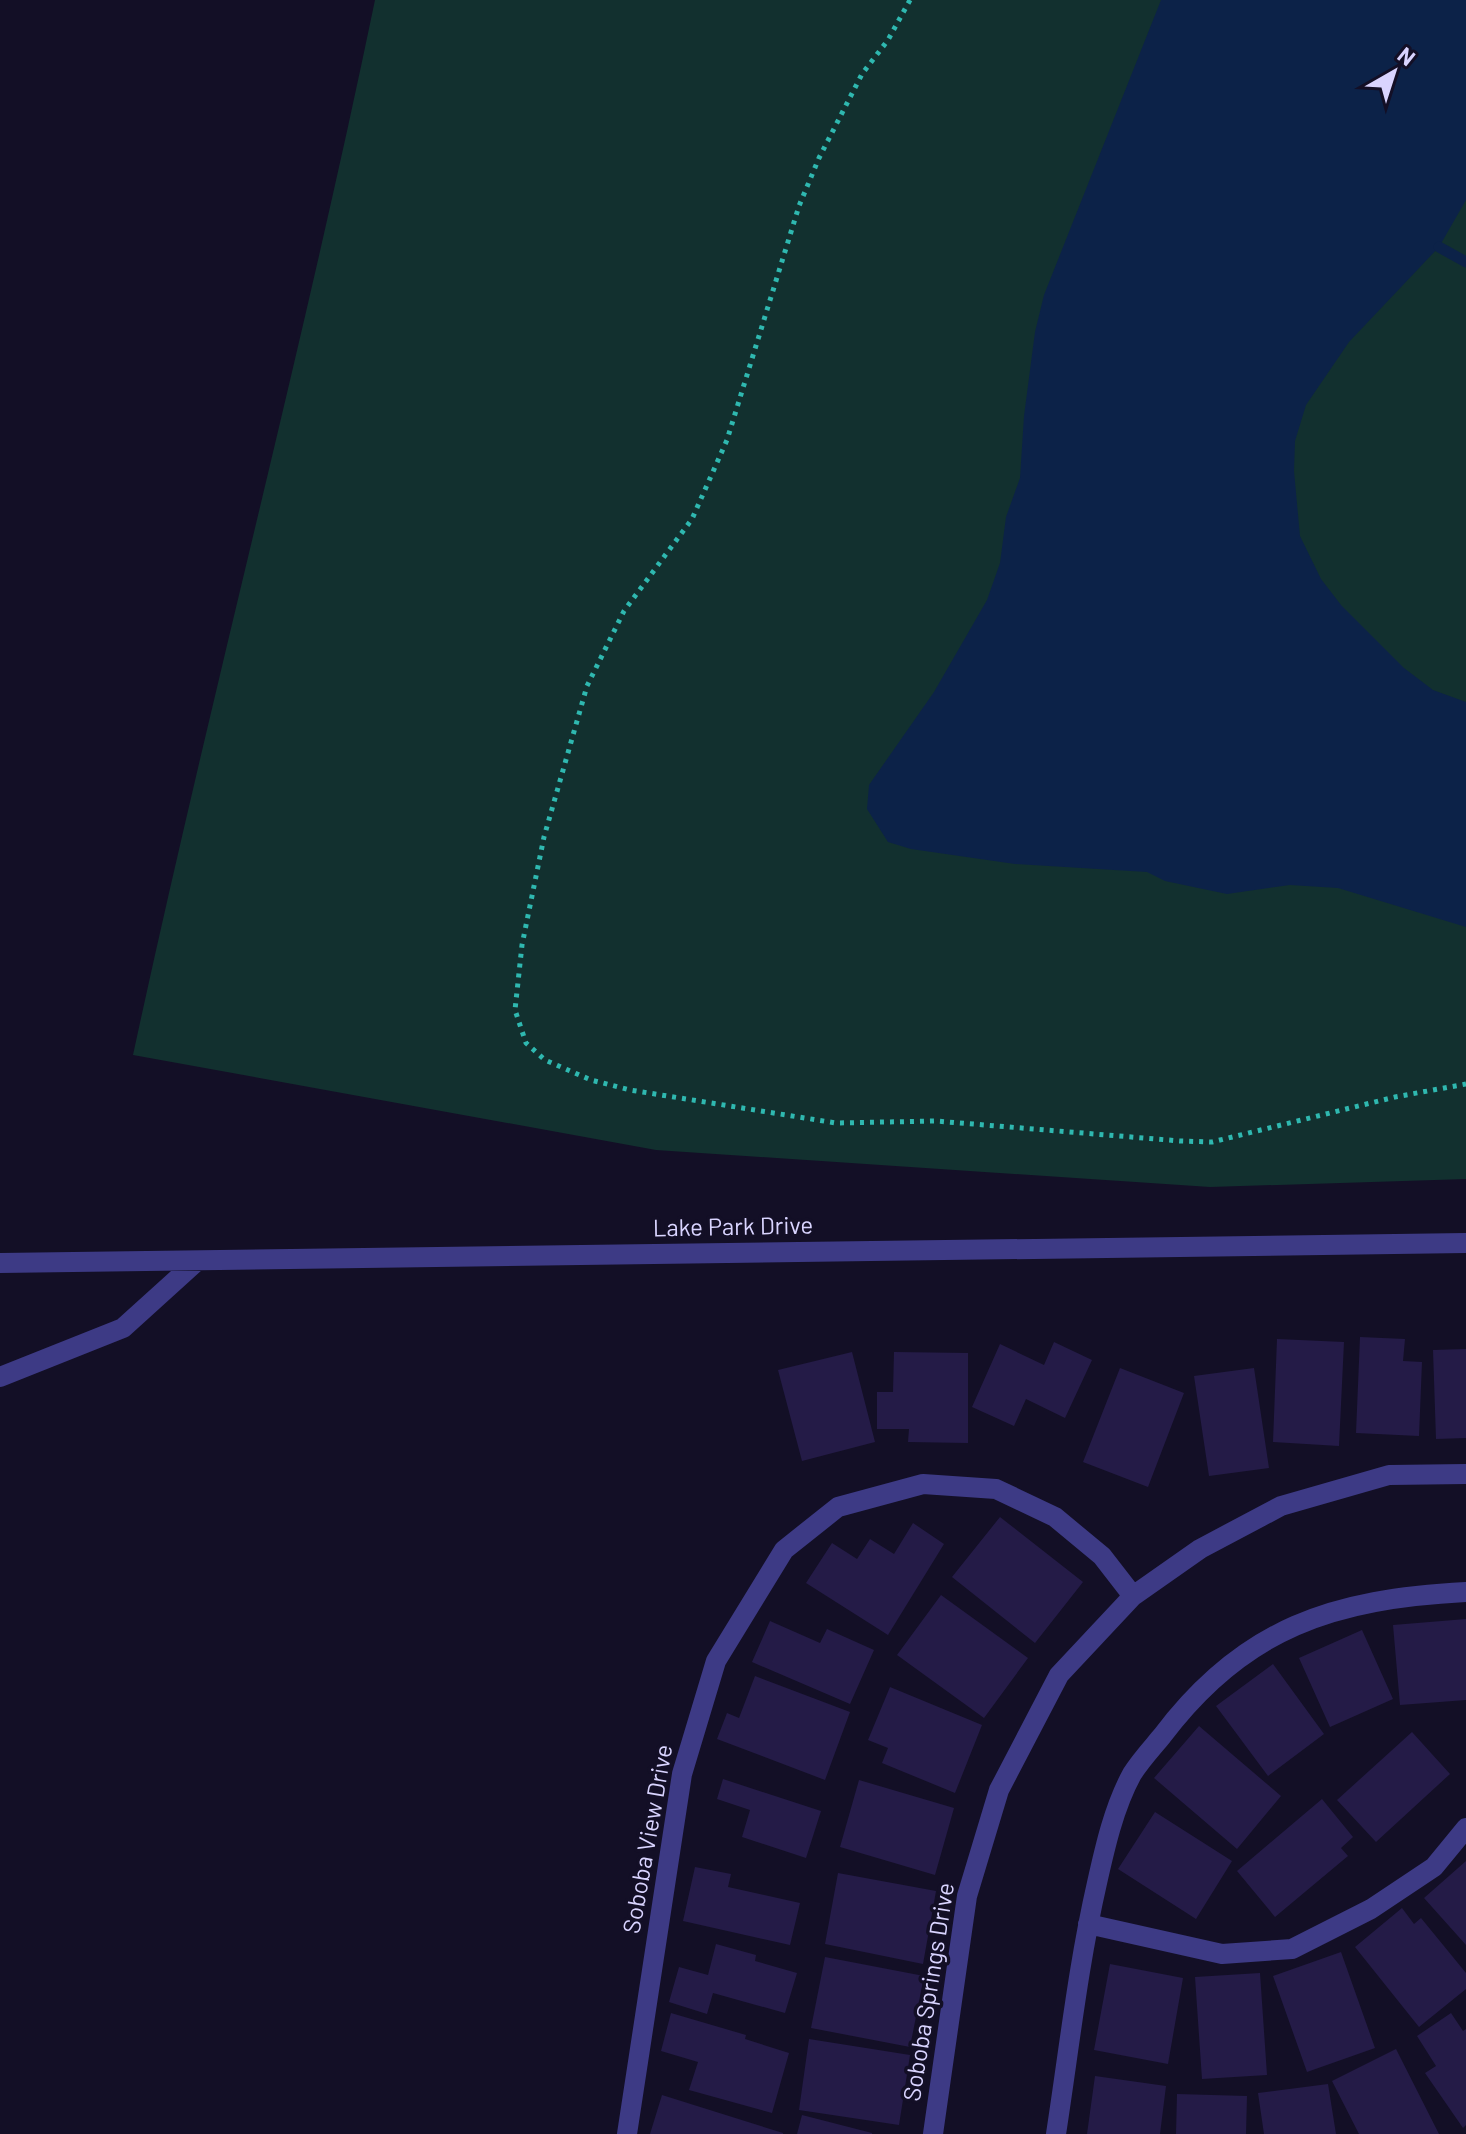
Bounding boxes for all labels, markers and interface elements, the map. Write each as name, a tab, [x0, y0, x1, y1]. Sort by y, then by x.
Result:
north arrow	[1354, 32, 1434, 112]
text: N	[1393, 41, 1421, 70]
street label: Lake Park Drive	[652, 1210, 813, 1241]
street label: Soboba View Drive	[616, 1742, 677, 1936]
street label: Soboba Springs Drive	[896, 1880, 959, 2103]

